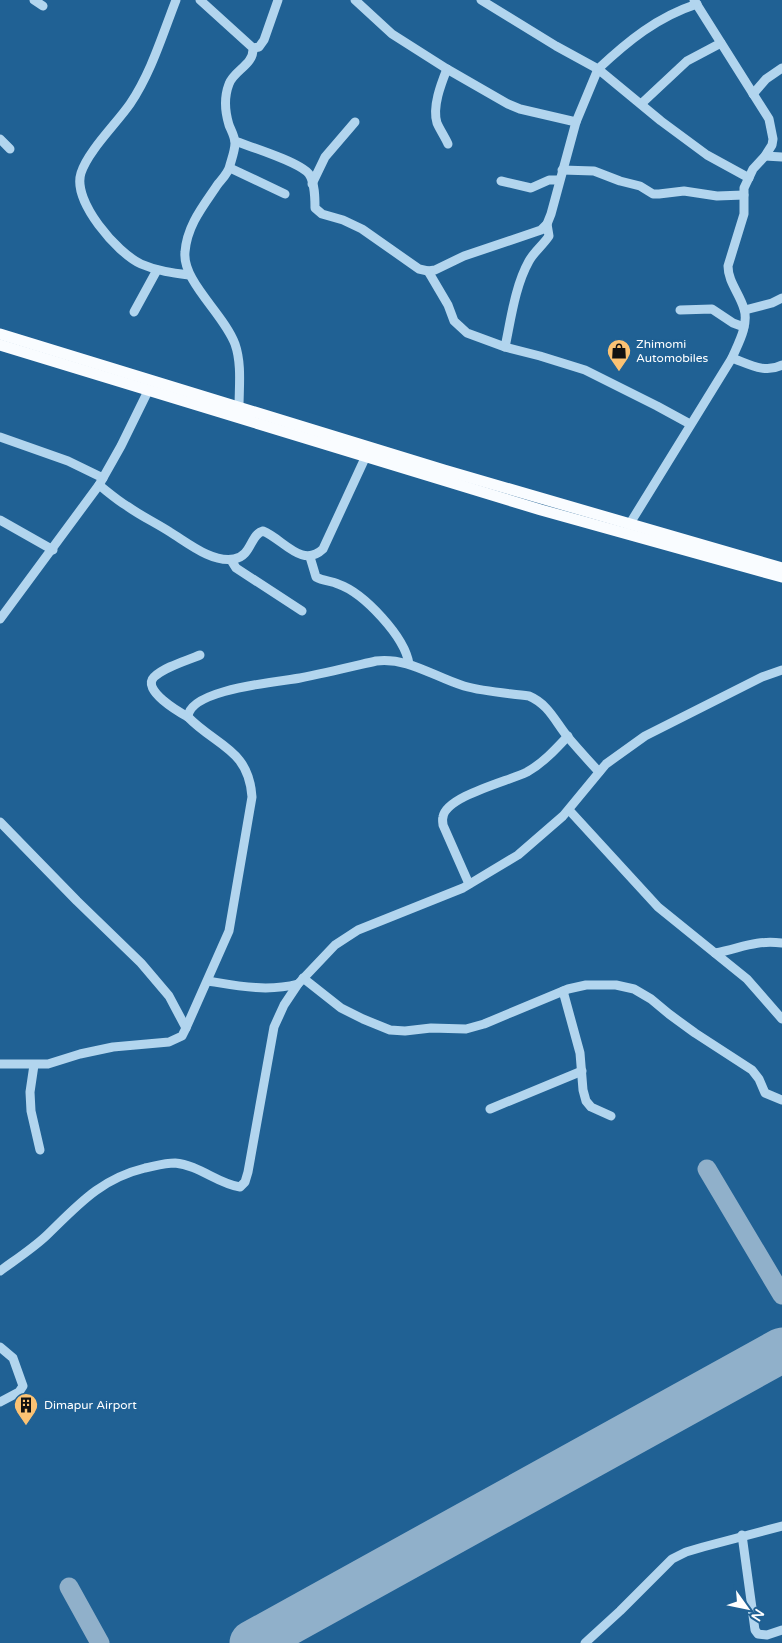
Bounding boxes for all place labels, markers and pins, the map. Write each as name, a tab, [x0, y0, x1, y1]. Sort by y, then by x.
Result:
place label: Zhimomi Automobiles	[636, 337, 709, 365]
shop icon: Zhimomi Automobiles	[606, 338, 632, 372]
building icon: Dimapur Airport	[13, 1392, 39, 1426]
place label: Dimapur Airport	[44, 1398, 137, 1412]

